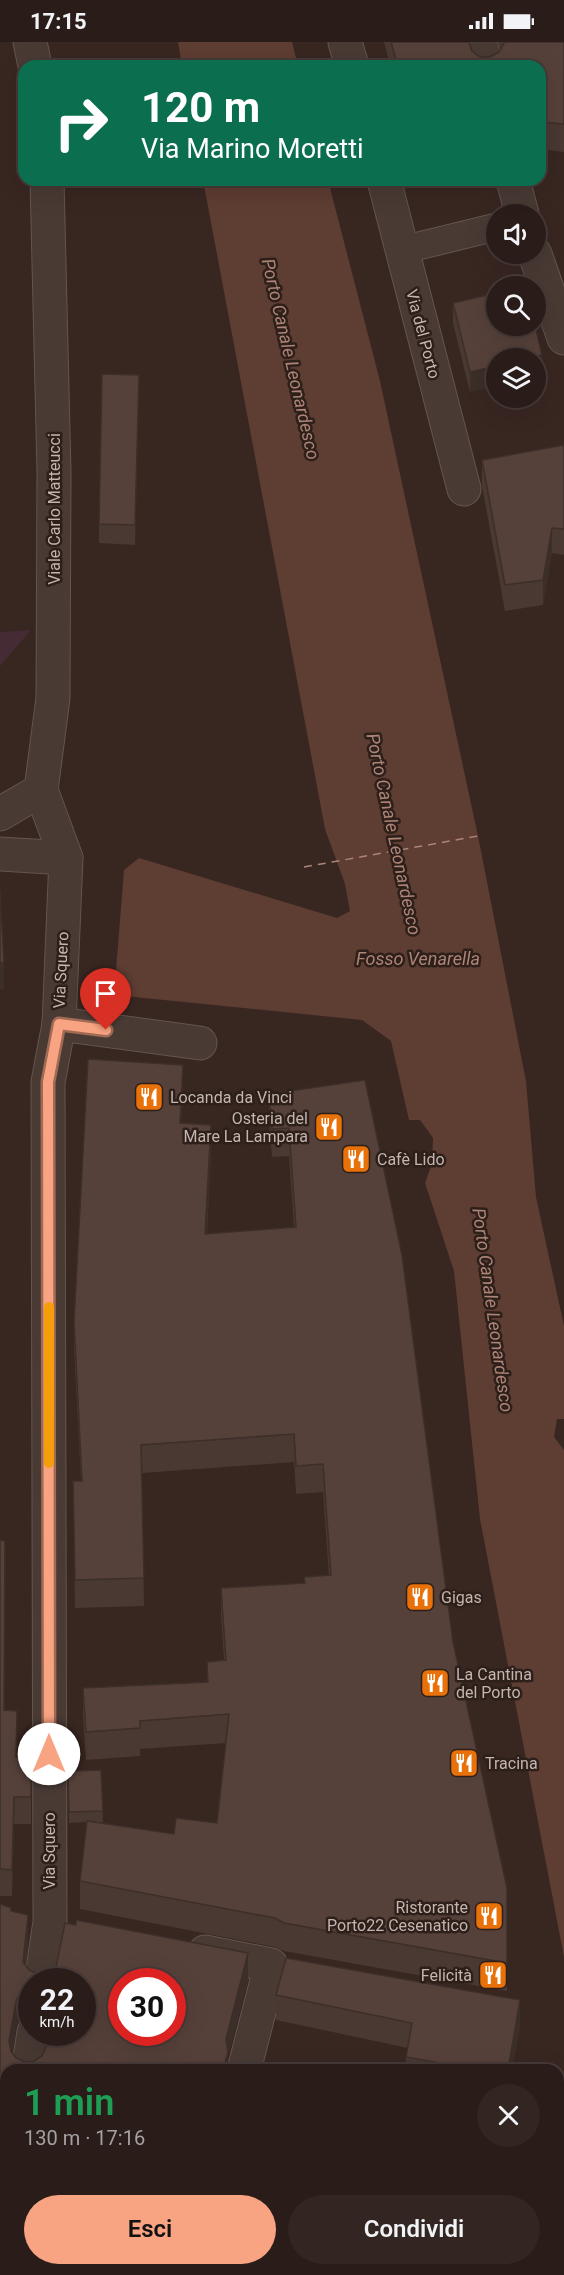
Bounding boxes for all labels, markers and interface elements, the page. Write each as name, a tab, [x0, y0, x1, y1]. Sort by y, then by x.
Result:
text: 17:15	[30, 9, 87, 34]
text: 120 m	[141, 83, 260, 132]
icon: right	[42, 84, 120, 162]
text: Via Marino Moretti	[141, 133, 364, 165]
map controls	[486, 204, 546, 408]
button: sound	[486, 204, 546, 264]
water label: Porto Canale Leonardesco	[258, 256, 324, 462]
button: search	[486, 276, 546, 336]
street label: Via del Porto	[402, 287, 444, 381]
button: layers	[486, 348, 546, 408]
street label: Viale Carlo Matteucci	[45, 433, 64, 585]
water label: Porto Canale Leonardesco	[362, 731, 426, 937]
street label: Via Squero	[49, 931, 73, 1009]
water label: Fosso Venarella	[356, 948, 480, 969]
pin	[80, 968, 131, 1030]
icon: arrive	[89, 977, 122, 1010]
restaurant icon: Locanda da Vinci	[133, 1081, 165, 1113]
place label: Locanda da Vinci	[170, 1088, 292, 1107]
place label: Osteria del Mare La Lampara	[183, 1109, 308, 1146]
restaurant icon: Osteria del Mare La Lampara	[313, 1111, 345, 1143]
restaurant icon: Cafè Lido	[340, 1143, 372, 1175]
place label: Cafè Lido	[377, 1150, 445, 1169]
water label: Porto Canale Leonardesco	[468, 1207, 518, 1413]
restaurant icon: Gigas	[404, 1581, 436, 1613]
place label: Gigas	[441, 1588, 482, 1607]
place label: La Cantina del Porto	[456, 1665, 532, 1702]
restaurant icon: La Cantina del Porto	[419, 1667, 451, 1699]
position arrow	[17, 1722, 81, 1786]
restaurant icon: Tracina	[448, 1747, 480, 1779]
place label: Tracina	[485, 1754, 538, 1773]
street label: Via Squero	[40, 1812, 59, 1890]
place label: Ristorante Porto22 Cesenatico	[327, 1898, 468, 1935]
restaurant icon: Ristorante Porto22 Cesenatico	[473, 1900, 505, 1932]
restaurant icon: Felicità	[477, 1959, 509, 1991]
place label: Felicità	[421, 1966, 472, 1985]
speed limit sign: 30	[108, 1968, 186, 2046]
text: 22	[40, 1982, 74, 2017]
text: km/h	[39, 2013, 75, 2031]
text: 1 min	[24, 2082, 114, 2124]
button: close	[477, 2084, 540, 2147]
text: 130 m · 17:16	[24, 2126, 145, 2150]
button: Esci	[24, 2195, 276, 2264]
button: Condividi	[288, 2195, 540, 2264]

